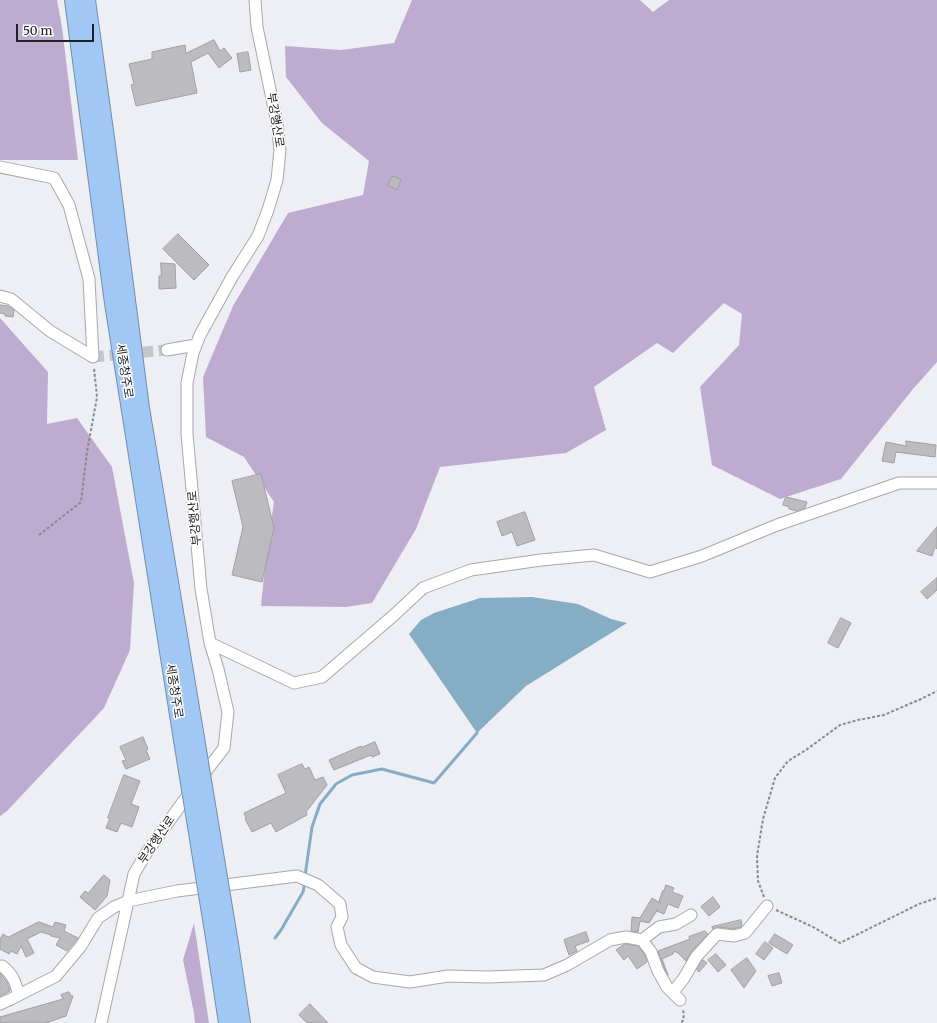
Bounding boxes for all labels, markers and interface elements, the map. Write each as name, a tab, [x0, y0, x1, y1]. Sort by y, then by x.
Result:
scale bar	[18, 16, 96, 42]
text: 50 m	[23, 23, 52, 38]
street label: 부강행산로	[264, 92, 286, 148]
street label: 세종청주로	[113, 343, 135, 399]
street label: 부강행산로	[185, 490, 205, 546]
street label: 세종청주로	[163, 663, 185, 719]
street label: 부강행산로	[136, 813, 178, 867]

